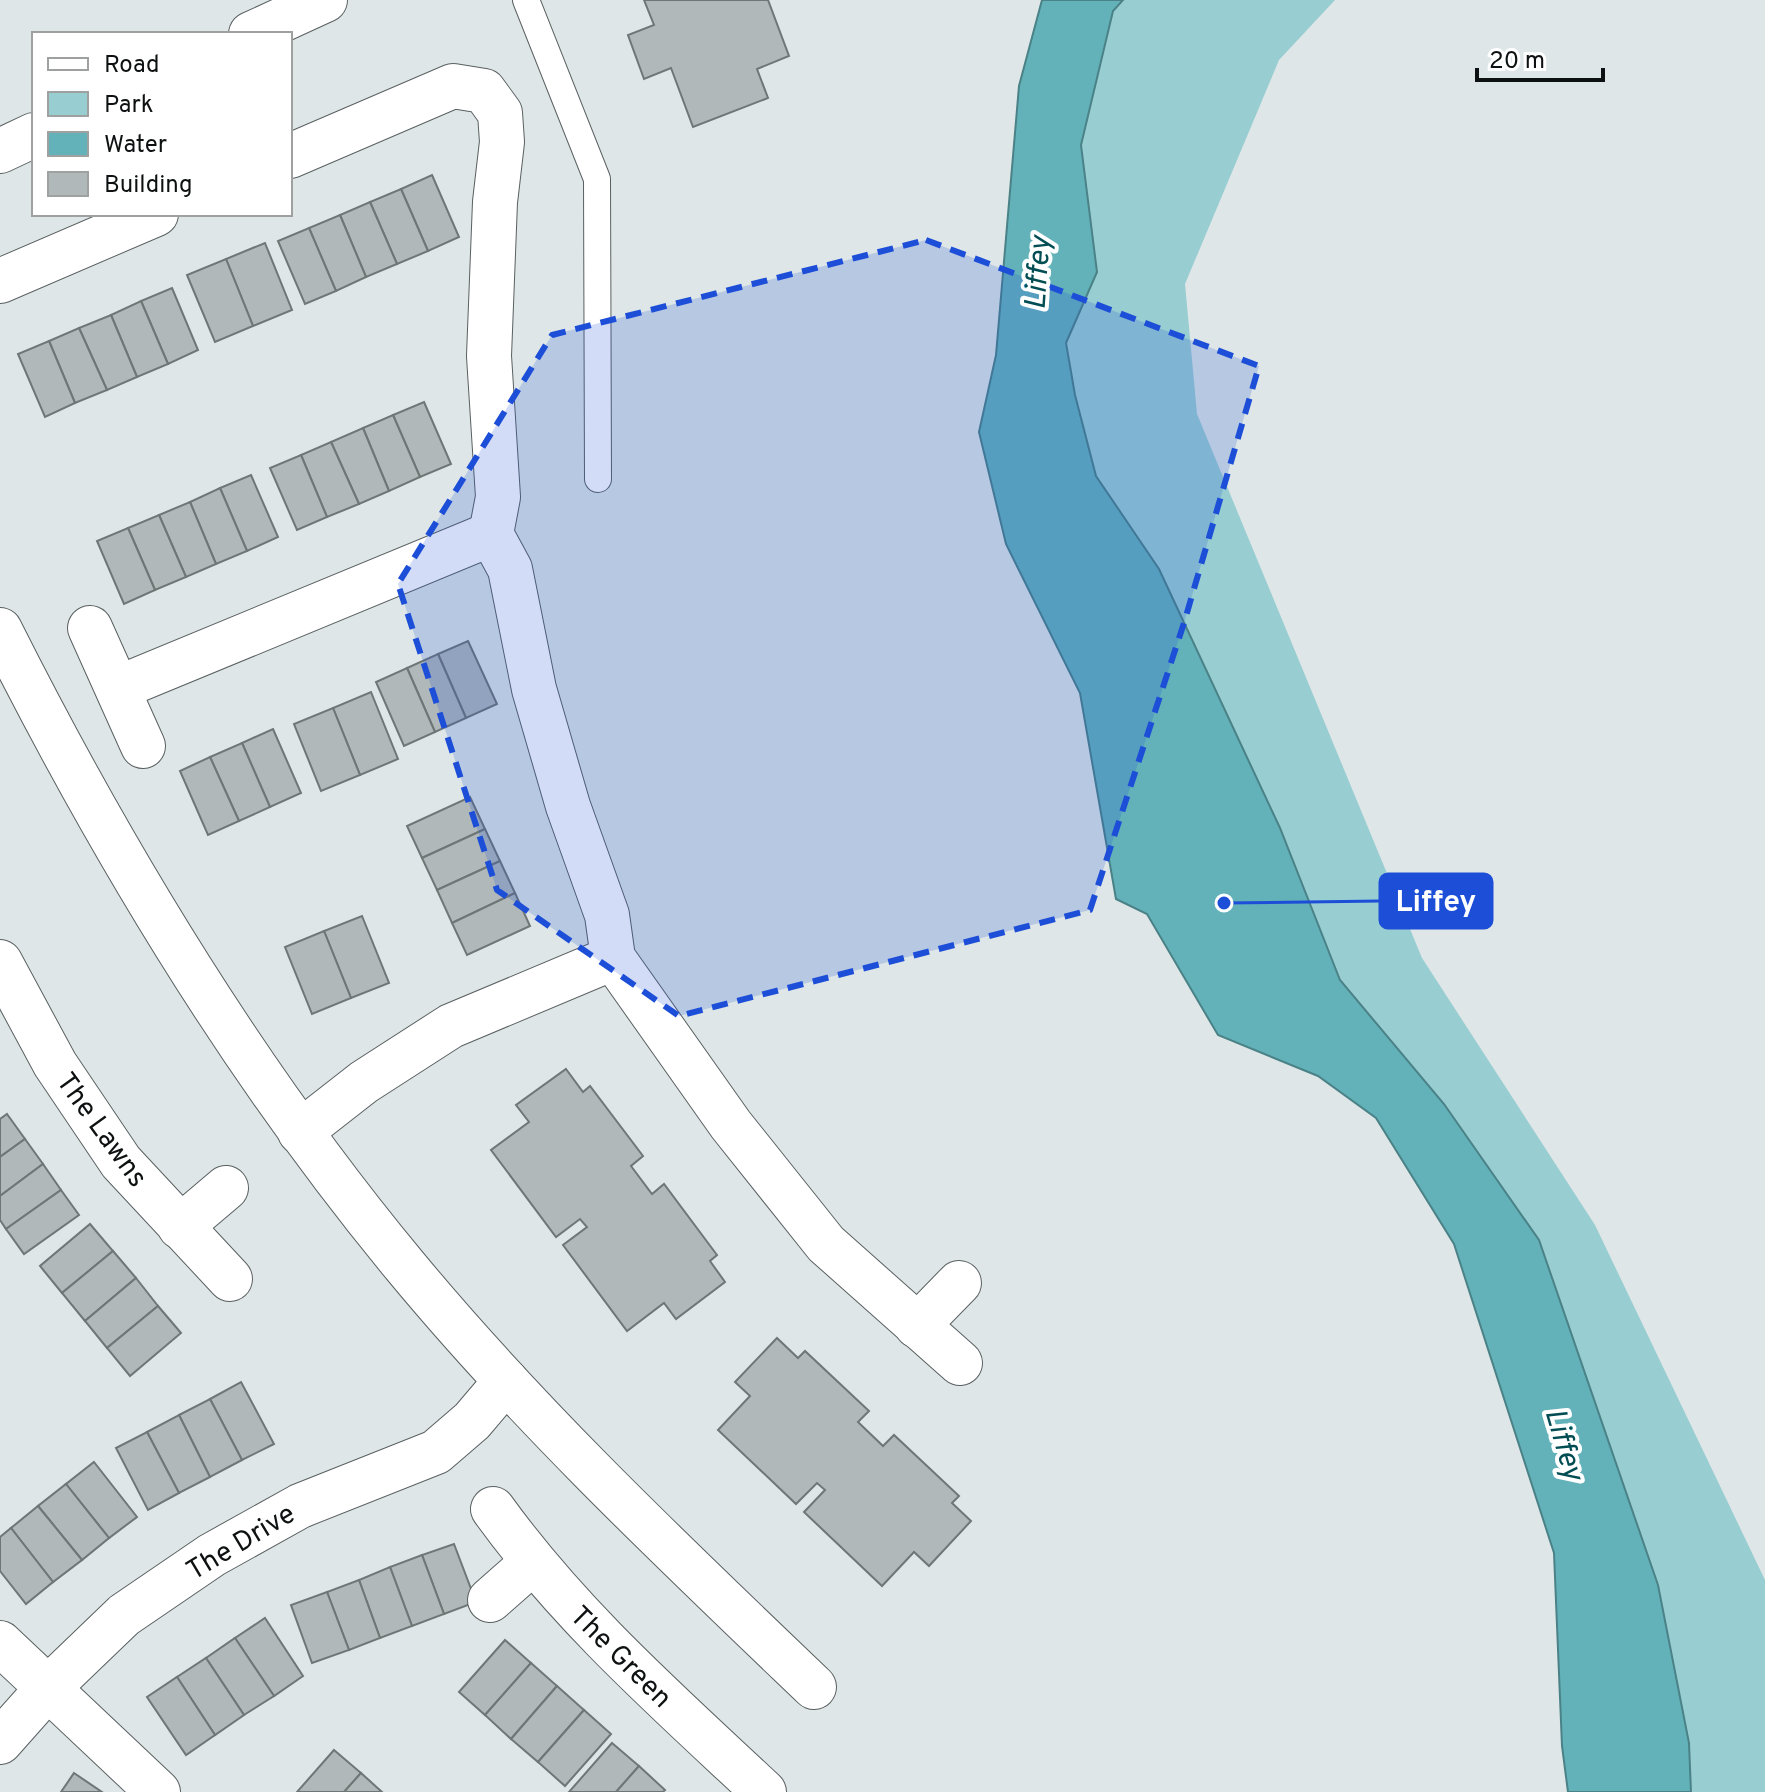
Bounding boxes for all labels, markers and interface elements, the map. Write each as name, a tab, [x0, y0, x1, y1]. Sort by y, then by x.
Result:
legend	[32, 32, 292, 216]
scale bar	[1477, 32, 1603, 82]
text: 20 m	[1489, 47, 1545, 77]
text: Road	[104, 51, 160, 81]
text: Park	[104, 91, 154, 121]
text: Water	[104, 131, 167, 161]
text: Building	[104, 171, 193, 201]
water label: Liffey	[1018, 233, 1061, 311]
callout: Liffey	[1380, 874, 1492, 928]
text: Liffey	[1396, 885, 1476, 922]
street label: The Lawns	[47, 1066, 154, 1195]
water label: Liffey	[1535, 1404, 1591, 1488]
street label: The Drive	[181, 1497, 302, 1590]
street label: The Green	[561, 1599, 679, 1717]

